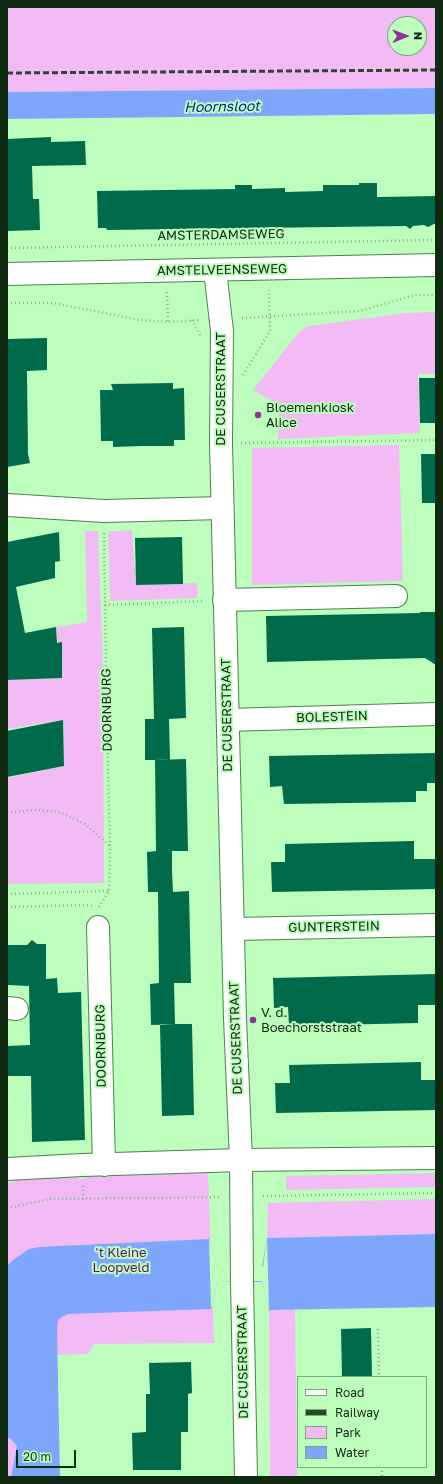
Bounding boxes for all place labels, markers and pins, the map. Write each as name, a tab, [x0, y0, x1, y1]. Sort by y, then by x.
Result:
place label: Bloemenkiosk Alice	[266, 400, 354, 431]
marker: Bloemenkiosk Alice	[253, 410, 263, 420]
place label: V. d. Boechorststraat	[261, 1005, 362, 1036]
marker: V. d. Boechorststraat	[248, 1015, 258, 1025]

